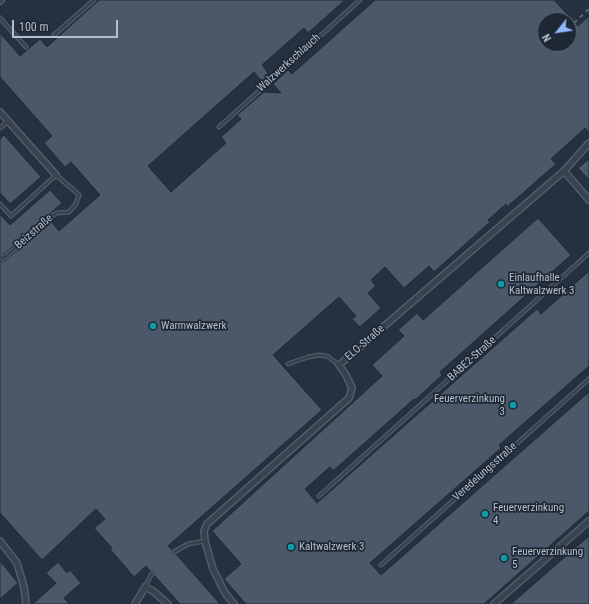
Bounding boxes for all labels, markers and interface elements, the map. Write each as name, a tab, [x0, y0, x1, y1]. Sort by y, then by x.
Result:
scale bar	[14, 12, 120, 38]
north arrow	[537, 12, 577, 52]
text: 100 m	[19, 20, 49, 34]
street label: Walzwerkschlauch	[255, 31, 323, 95]
text: N	[540, 32, 554, 44]
street label: Beizstraße	[12, 212, 56, 252]
place label: Einlaufhalle Kaltwalzwerk 3	[509, 271, 574, 297]
marker: Einlaufhalle Kaltwalzwerk 3	[496, 279, 506, 289]
place label: Warmwalzwerk	[161, 319, 226, 333]
marker: Warmwalzwerk	[148, 321, 158, 331]
street label: ELO-Straße	[343, 322, 387, 364]
street label: BABE2-Straße	[445, 334, 499, 384]
place label: Feuerverzinkung 3	[434, 392, 505, 418]
marker: Feuerverzinkung 3	[508, 400, 518, 410]
street label: Veredelungsstraße	[450, 440, 520, 504]
place label: Feuerverzinkung 4	[493, 501, 564, 527]
marker: Feuerverzinkung 4	[480, 509, 490, 519]
place label: Kaltwalzwerk 3	[299, 540, 364, 554]
marker: Kaltwalzwerk 3	[286, 542, 296, 552]
place label: Feuerverzinkung 5	[512, 545, 583, 571]
marker: Feuerverzinkung 5	[499, 553, 509, 563]

